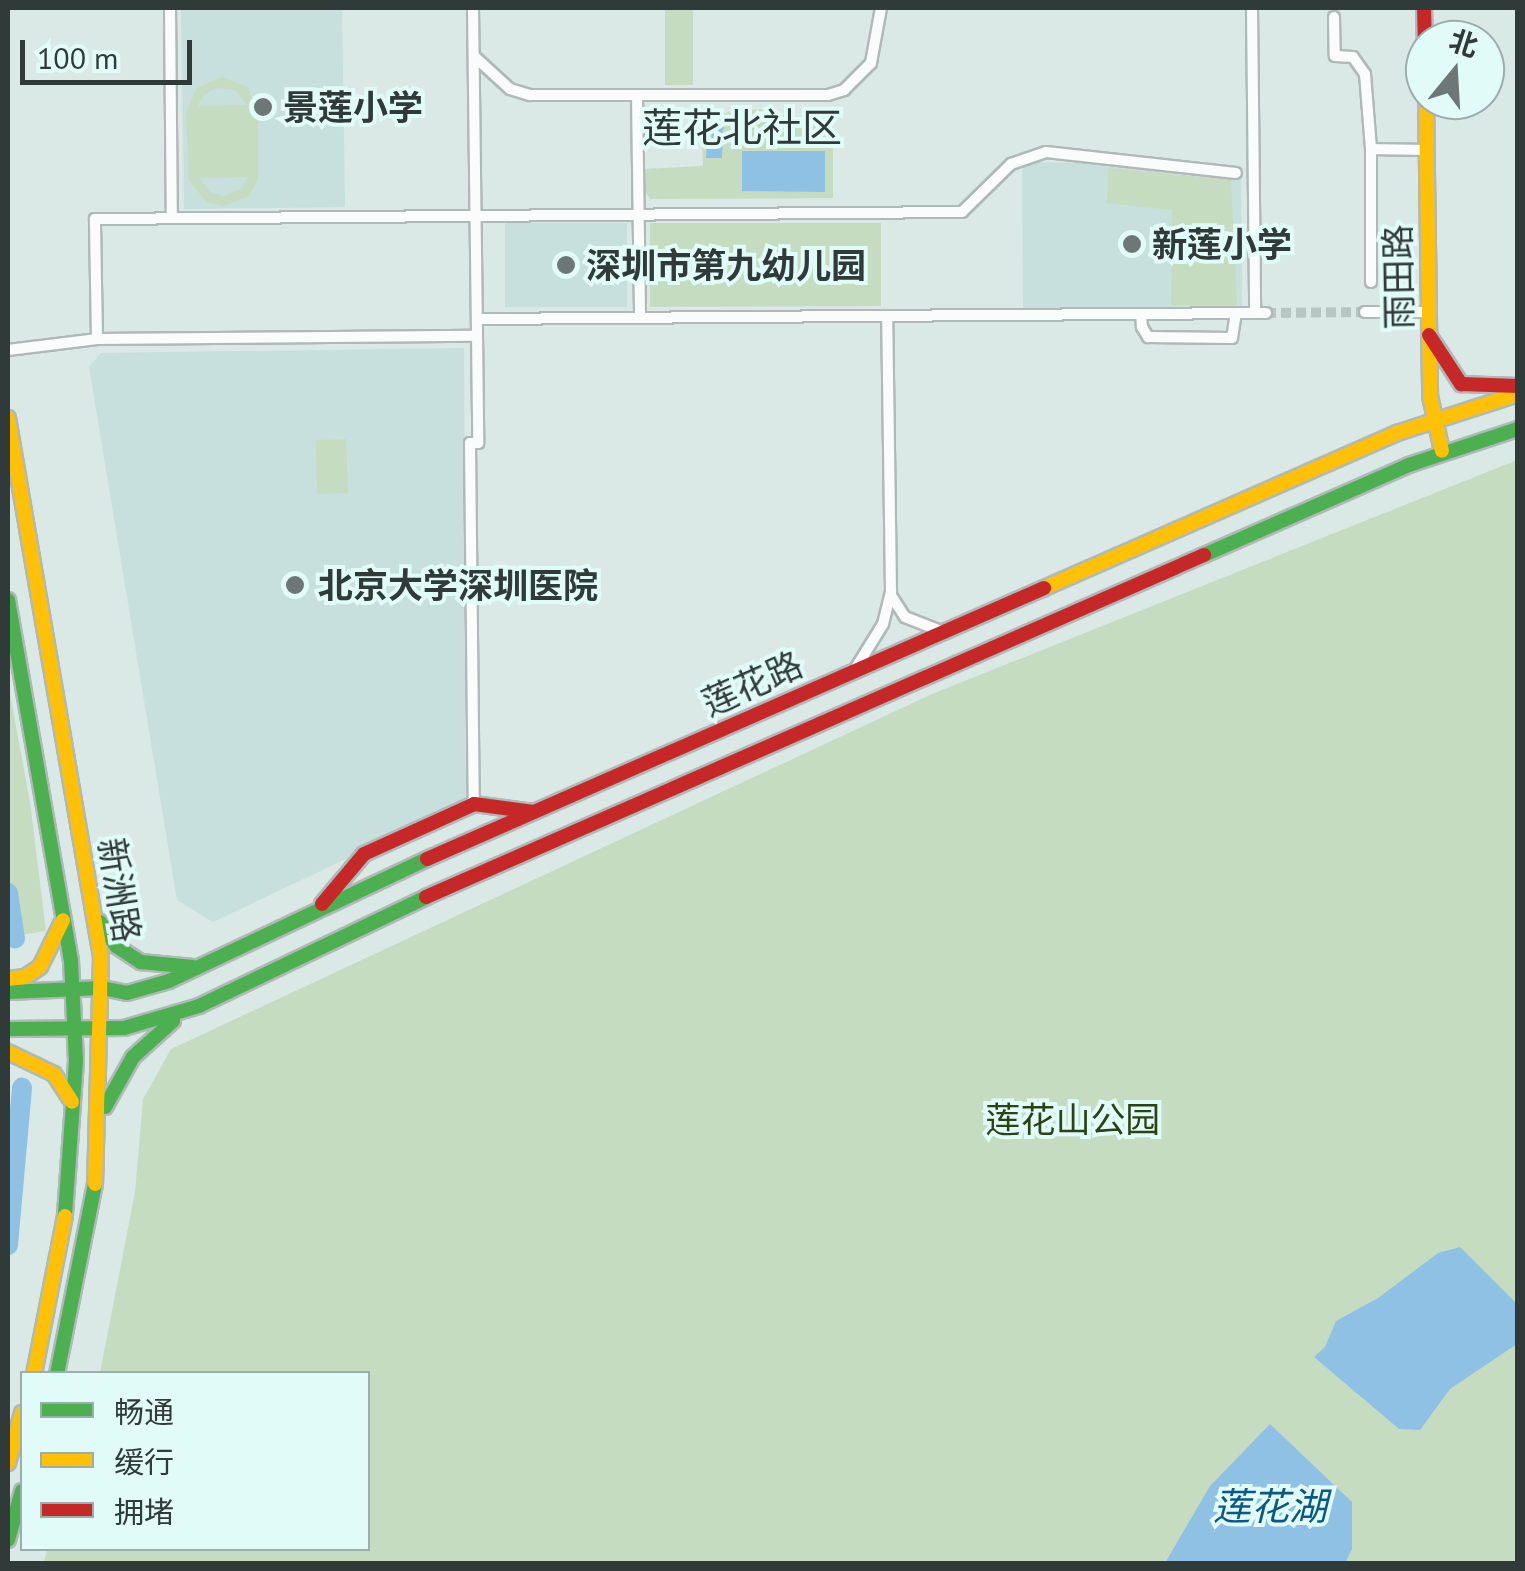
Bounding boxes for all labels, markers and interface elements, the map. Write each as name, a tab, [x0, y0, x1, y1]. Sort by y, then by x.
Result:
scale bar	[25, 20, 198, 82]
north arrow	[1405, 20, 1505, 120]
text: 北	[1445, 21, 1483, 65]
text: 100 m	[37, 38, 118, 77]
place label: 景莲小学	[283, 86, 423, 128]
marker: 景莲小学	[252, 96, 274, 118]
district label: 莲花北社区	[642, 103, 842, 151]
place label: 新莲小学	[1152, 223, 1292, 265]
street label: 雨田路	[1376, 224, 1420, 330]
marker: 新莲小学	[1121, 233, 1143, 255]
place label: 深圳市第九幼儿园	[586, 244, 866, 286]
marker: 深圳市第九幼儿园	[555, 254, 577, 276]
place label: 北京大学深圳医院	[318, 564, 598, 606]
marker: 北京大学深圳医院	[282, 572, 308, 598]
street label: 莲花路	[695, 642, 809, 724]
street label: 新洲路	[91, 835, 149, 945]
park label: 莲花山公园	[986, 1098, 1160, 1140]
legend	[20, 1371, 370, 1551]
text: 畅通	[114, 1392, 174, 1431]
text: 缓行	[114, 1442, 174, 1481]
water label: 莲花湖	[1213, 1483, 1327, 1529]
text: 拥堵	[114, 1492, 174, 1531]

